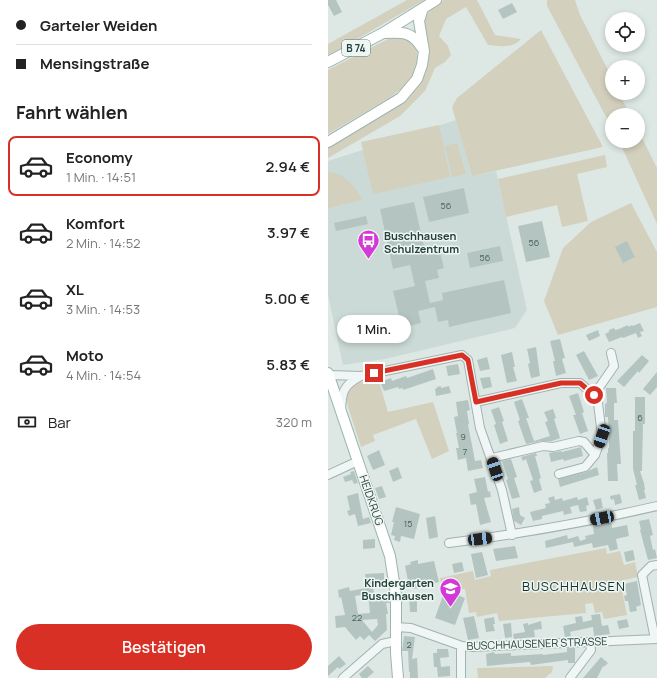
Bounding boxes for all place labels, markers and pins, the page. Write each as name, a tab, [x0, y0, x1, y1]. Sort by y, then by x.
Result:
bus stop icon: Buschhausen Schulzentrum	[356, 228, 382, 261]
place label: Buschhausen Schulzentrum	[384, 228, 459, 256]
place label: Kindergarten Buschhausen	[362, 575, 434, 603]
school or university icon: Kindergarten Buschhausen	[437, 575, 463, 608]

